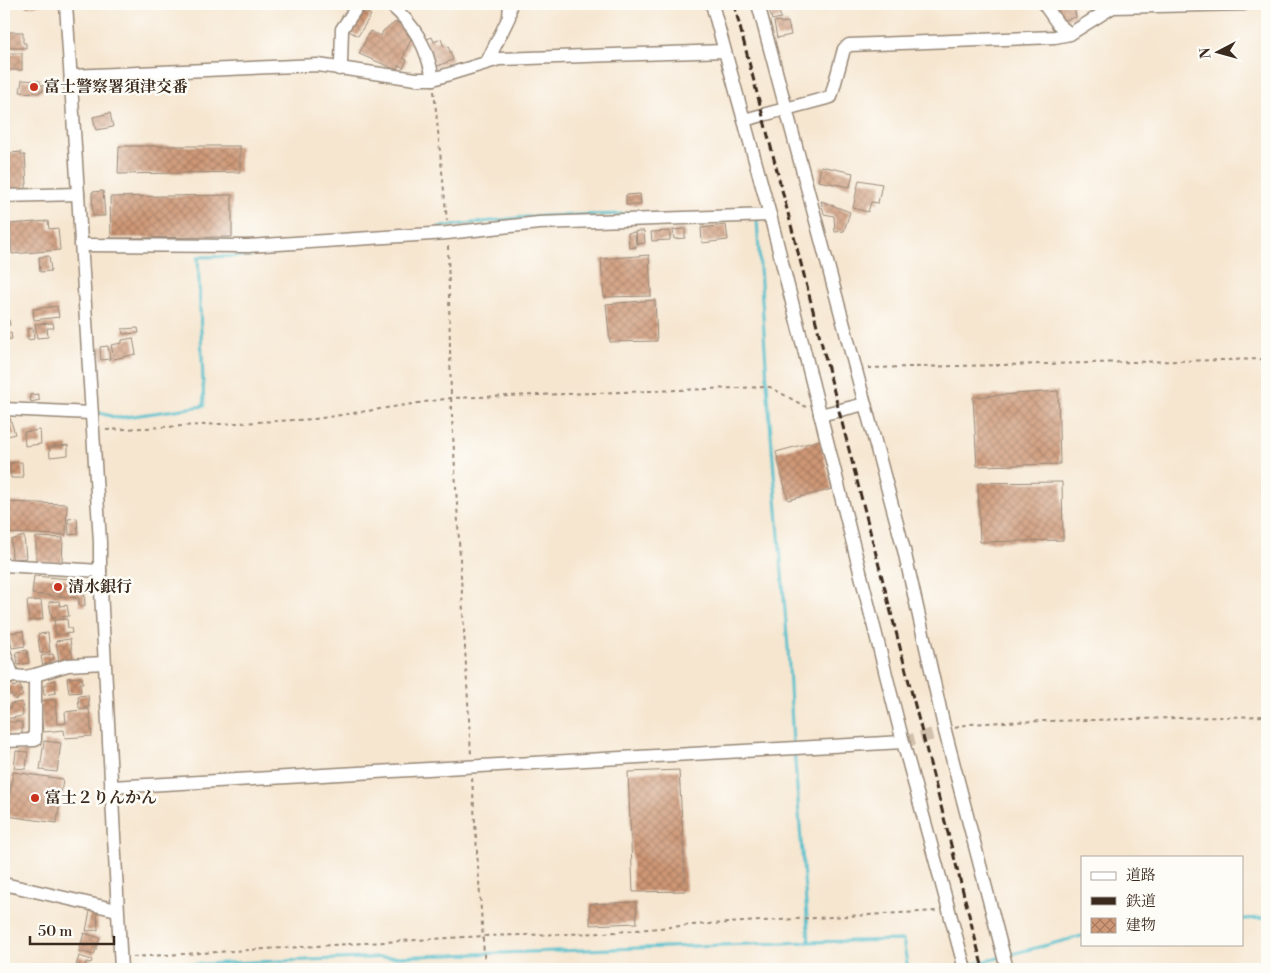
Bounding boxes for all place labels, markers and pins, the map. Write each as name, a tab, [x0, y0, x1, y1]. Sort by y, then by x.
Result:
place label: 富士警察署須津交番	[44, 77, 188, 97]
marker: 富士警察署須津交番	[28, 81, 40, 93]
place label: 清水銀行	[68, 577, 132, 597]
marker: 清水銀行	[52, 581, 64, 593]
place label: 富士２りんかん	[45, 788, 157, 808]
marker: 富士２りんかん	[29, 792, 41, 804]

